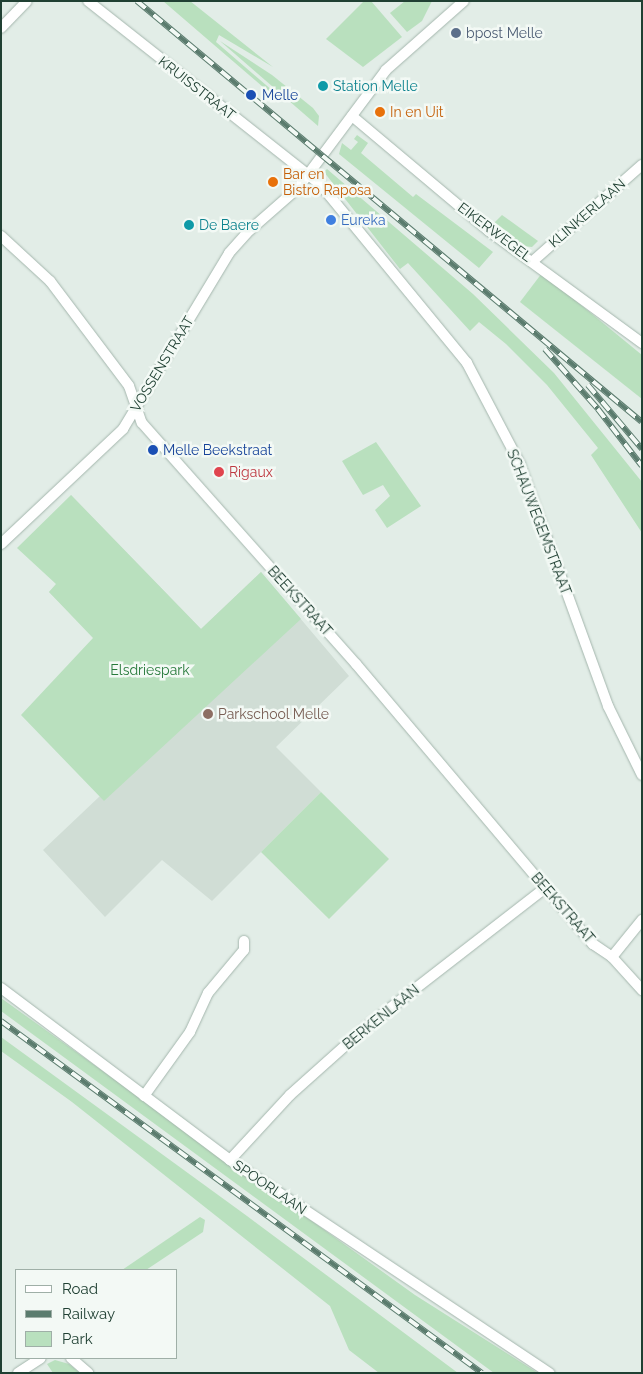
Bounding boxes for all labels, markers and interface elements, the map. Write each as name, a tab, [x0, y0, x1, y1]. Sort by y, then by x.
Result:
place label: bpost Melle	[466, 25, 543, 41]
marker: bpost Melle	[450, 27, 462, 39]
street label: KRUISSTRAAT	[155, 53, 239, 123]
place label: Station Melle	[333, 78, 418, 94]
marker: Station Melle	[317, 80, 329, 92]
place label: Melle	[262, 87, 298, 103]
marker: Melle	[244, 88, 258, 102]
place label: In en Uit	[390, 104, 443, 120]
marker: In en Uit	[374, 106, 386, 118]
place label: Bar en Bistro Raposa	[283, 166, 371, 198]
street label: KLINKERLAAN	[545, 175, 629, 251]
marker: Bar en Bistro Raposa	[267, 176, 279, 188]
street label: EIKERWEGEL	[455, 199, 535, 265]
place label: Eureka	[341, 212, 386, 228]
marker: Eureka	[325, 214, 337, 226]
place label: De Baere	[199, 217, 259, 233]
marker: De Baere	[183, 219, 195, 231]
street label: VOSSENSTRAAT	[127, 313, 197, 415]
place label: Melle Beekstraat	[163, 442, 272, 458]
marker: Melle Beekstraat	[147, 444, 159, 456]
street label: SCHAUWEGEMSTRAAT	[503, 447, 575, 597]
place label: Rigaux	[229, 464, 273, 480]
marker: Rigaux	[213, 466, 225, 478]
street label: BEEKSTRAAT	[264, 563, 336, 639]
park label: Elsdriespark	[110, 662, 190, 678]
place label: Parkschool Melle	[218, 706, 329, 722]
marker: Parkschool Melle	[202, 708, 214, 720]
street label: BEEKSTRAAT	[528, 869, 598, 947]
street label: BERKENLAAN	[339, 981, 423, 1053]
street label: SPOORLAAN	[230, 1156, 310, 1218]
legend	[15, 1269, 178, 1359]
text: Road	[62, 1280, 98, 1298]
text: Railway	[62, 1305, 115, 1323]
text: Park	[62, 1330, 93, 1348]

